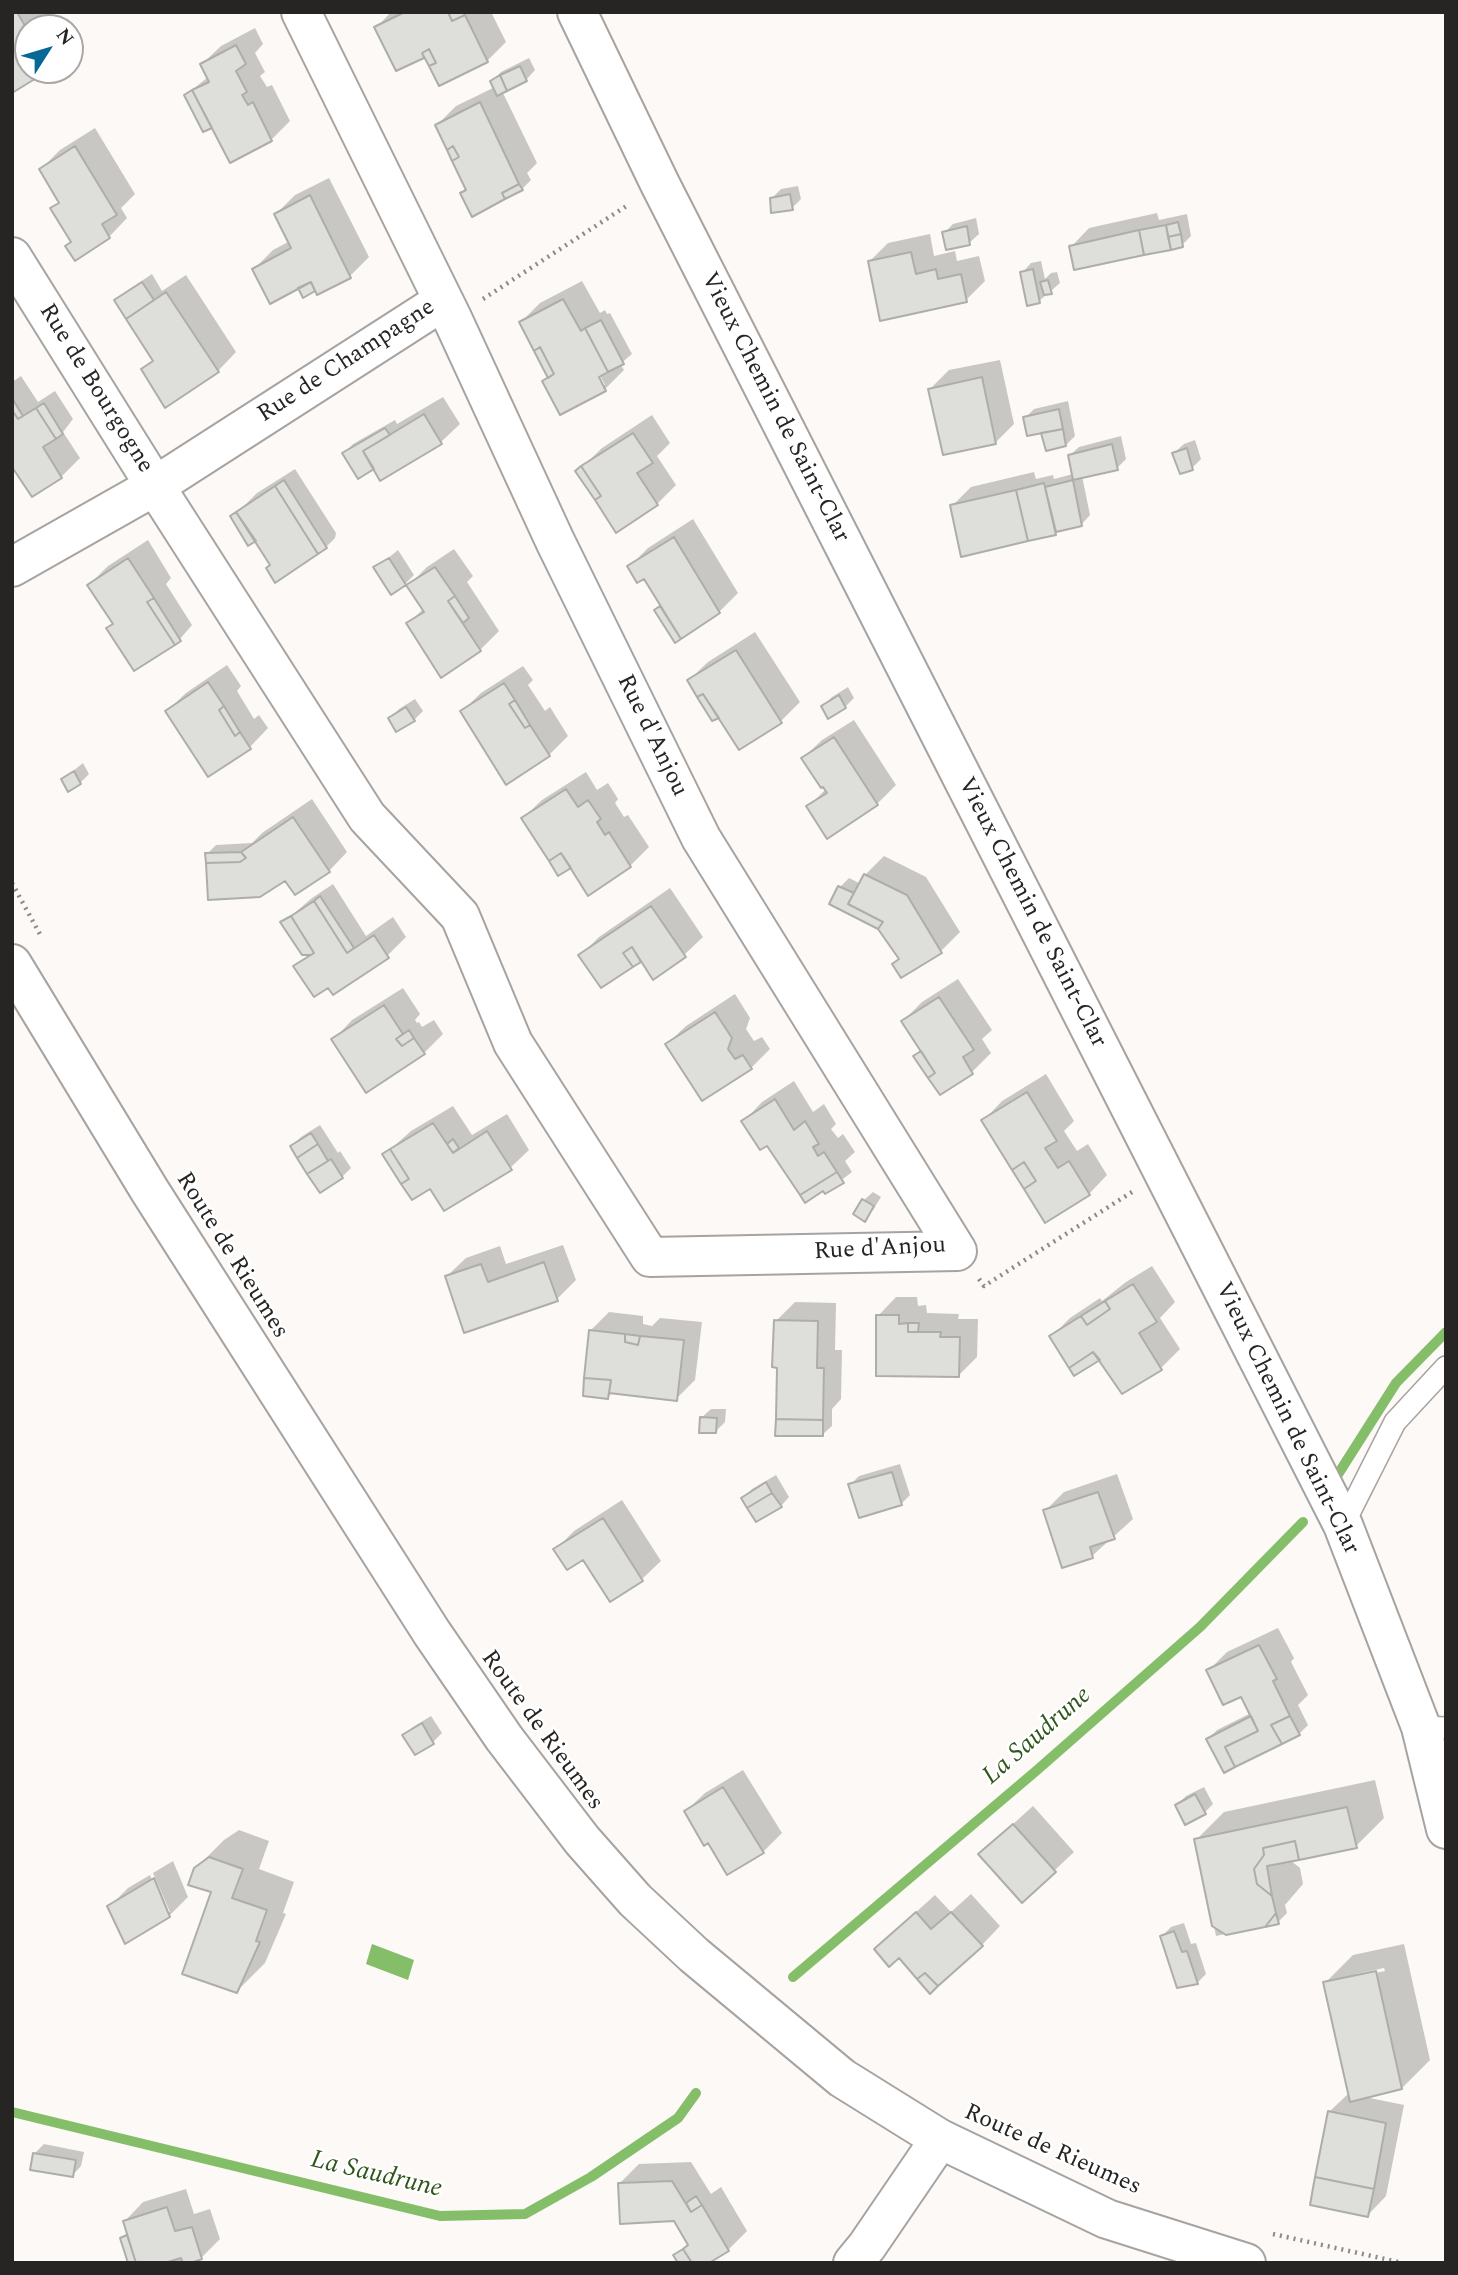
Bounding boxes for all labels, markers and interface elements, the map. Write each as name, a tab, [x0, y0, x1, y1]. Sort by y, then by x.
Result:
north arrow	[14, 14, 84, 84]
text: N	[48, 22, 81, 52]
street label: Vieux Chemin de Saint-Clar	[693, 268, 855, 548]
street label: Rue de Champagne	[253, 294, 441, 430]
street label: Rue de Bourgogne	[31, 299, 159, 479]
street label: Rue d'Anjou	[609, 670, 693, 802]
street label: Vieux Chemin de Saint-Clar	[950, 773, 1112, 1053]
street label: Route de Rieumes	[168, 1168, 294, 1344]
street label: Rue d'Anjou	[813, 1232, 947, 1268]
street label: Vieux Chemin de Saint-Clar	[1207, 1278, 1365, 1560]
street label: Route de Rieumes	[473, 1645, 609, 1817]
water label: La Saudrune	[977, 1681, 1099, 1793]
street label: Route de Rieumes	[959, 2099, 1145, 2203]
water label: La Saudrune	[307, 2146, 445, 2206]

